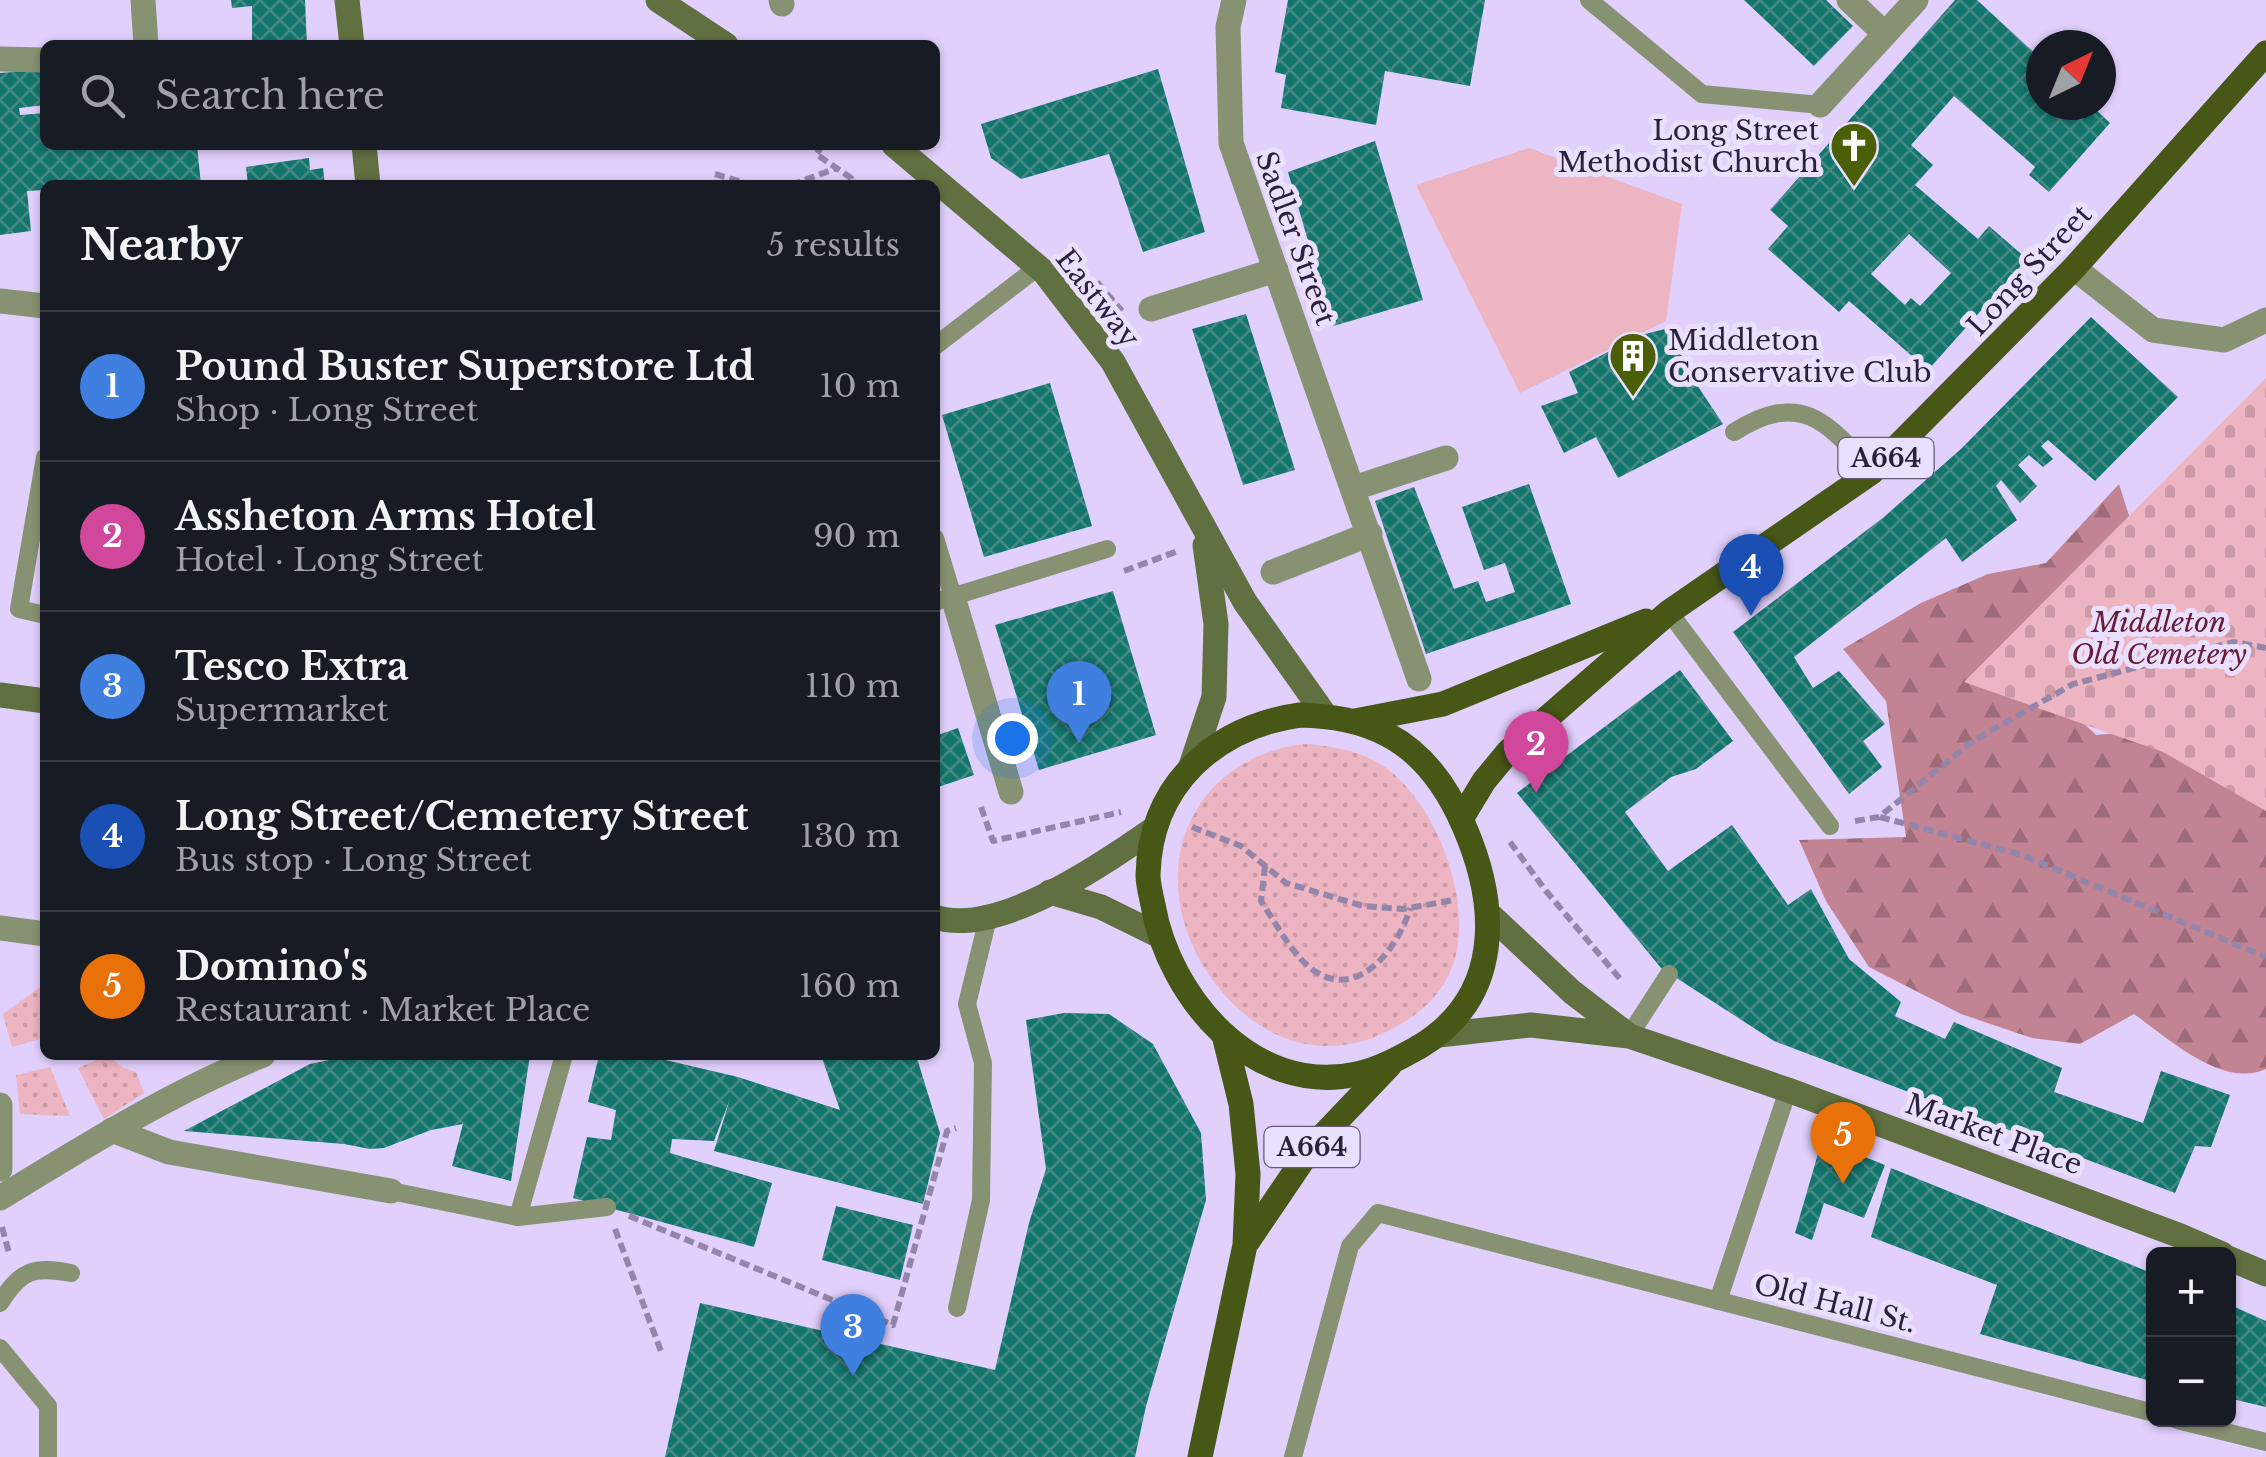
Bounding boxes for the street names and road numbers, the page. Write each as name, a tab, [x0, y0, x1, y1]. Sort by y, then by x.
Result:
street label: Sadler Street	[1248, 146, 1343, 330]
street label: Long Street	[1960, 197, 2099, 343]
street label: Eastway	[1048, 242, 1147, 355]
road number: A664	[1838, 438, 1934, 478]
street label: Market Place	[1901, 1086, 2087, 1183]
road number: A664	[1264, 1127, 1360, 1167]
street label: Old Hall St.	[1750, 1266, 1920, 1341]

